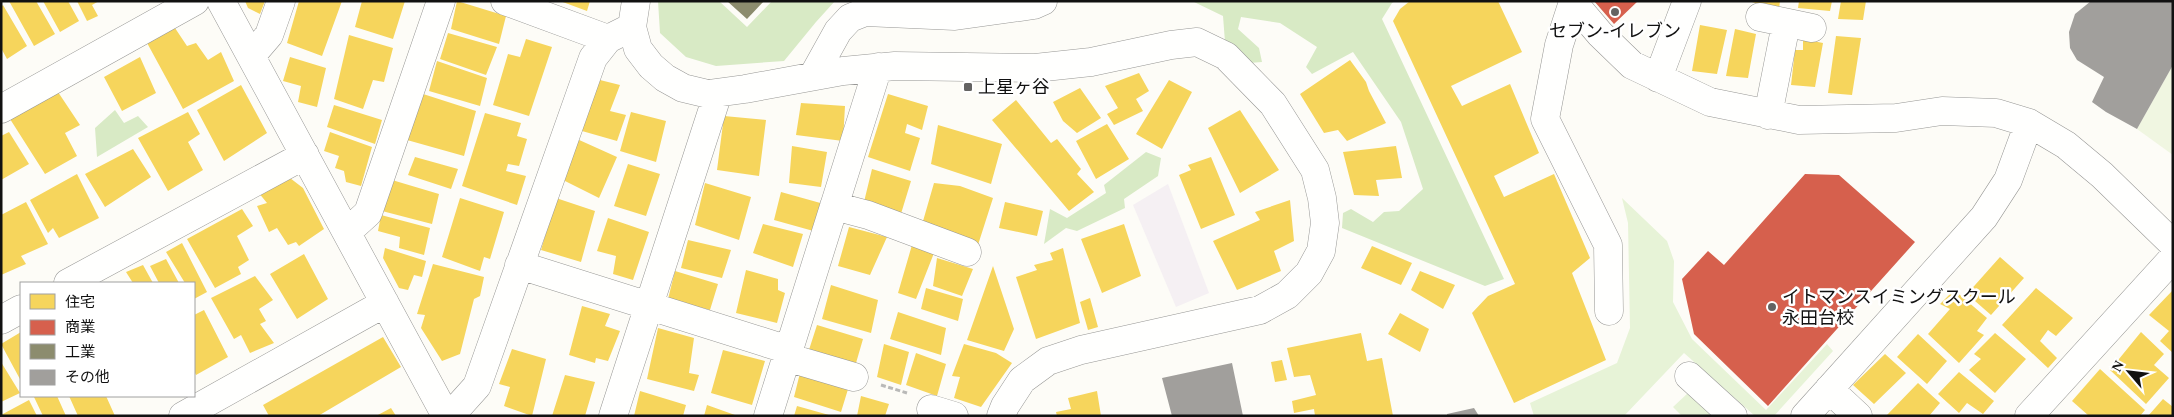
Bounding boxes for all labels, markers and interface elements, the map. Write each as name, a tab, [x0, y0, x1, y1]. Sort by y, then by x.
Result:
marker: セブン-イレブン	[1609, 6, 1621, 18]
place label: セブン-イレブン	[1549, 21, 1681, 41]
place label: 上星ヶ谷	[978, 77, 1050, 97]
marker: 上星ヶ谷	[962, 81, 974, 93]
legend	[20, 282, 195, 397]
place label: イトマンスイミングスクール 永田台校	[1782, 287, 2016, 328]
text: 住宅	[65, 294, 95, 310]
marker: イトマンスイミングスクール 永田台校	[1766, 301, 1778, 313]
text: 商業	[65, 319, 95, 335]
text: 工業	[65, 344, 95, 360]
north arrow	[2104, 347, 2154, 397]
text: N	[2109, 358, 2127, 374]
text: その他	[65, 369, 110, 385]

